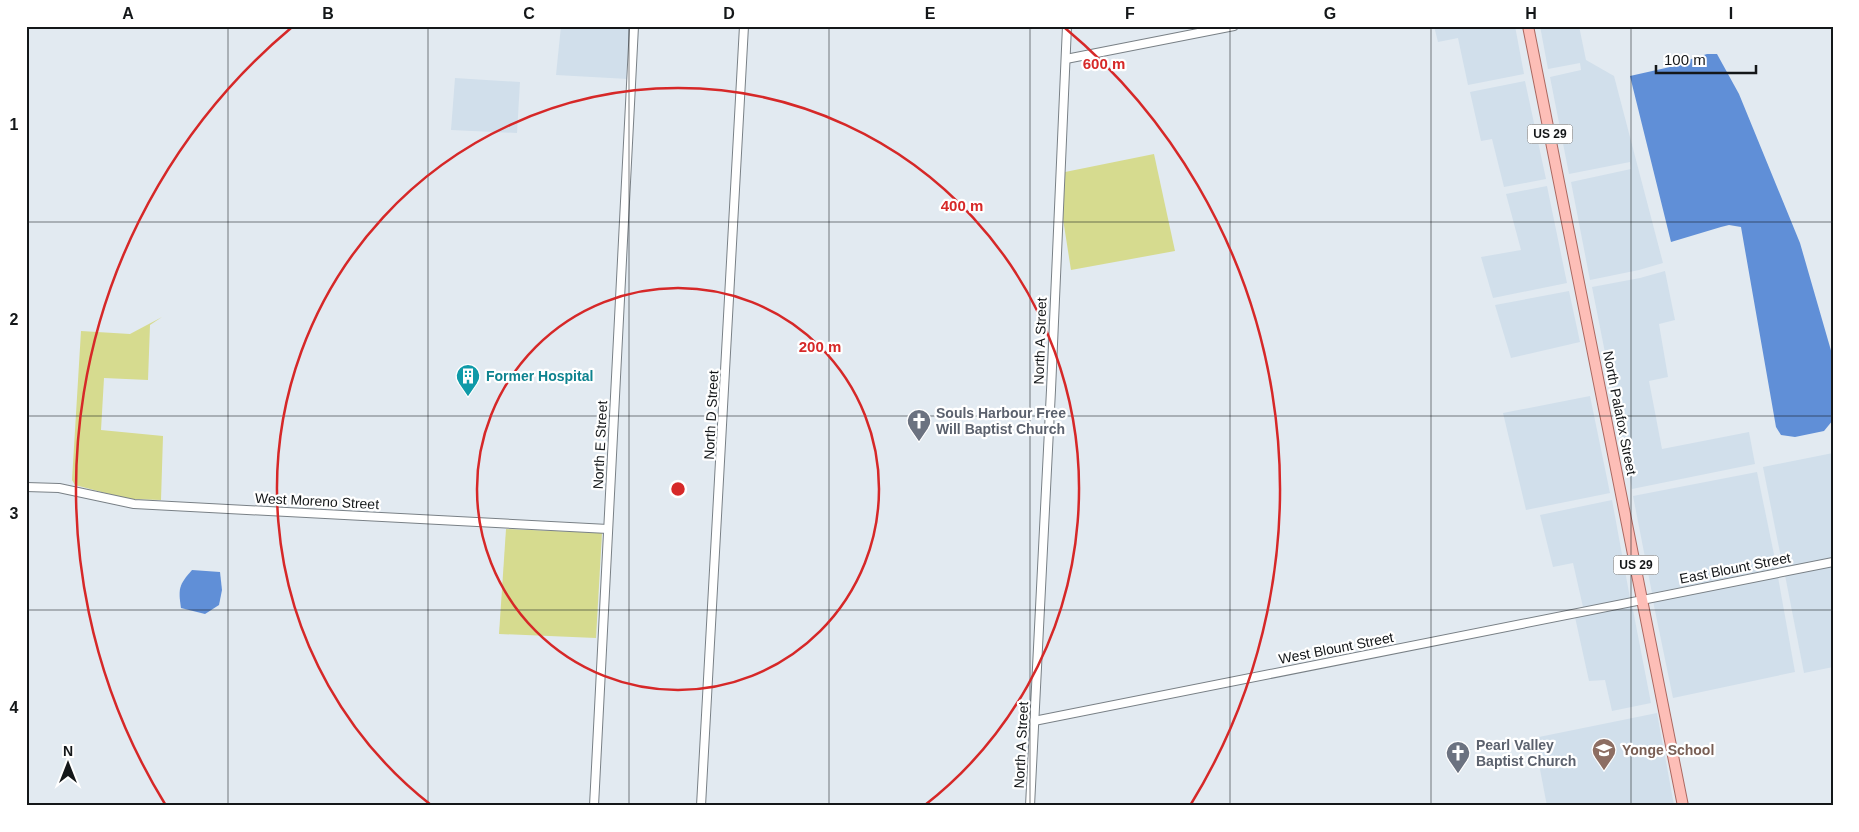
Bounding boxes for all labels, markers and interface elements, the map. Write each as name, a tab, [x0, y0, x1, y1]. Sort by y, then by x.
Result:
text: A	[122, 5, 134, 22]
text: B	[322, 5, 334, 22]
text: C	[523, 5, 535, 22]
text: D	[723, 5, 735, 22]
text: E	[925, 5, 936, 22]
text: F	[1125, 5, 1135, 22]
text: G	[1324, 5, 1336, 22]
text: H	[1525, 5, 1537, 22]
text: I	[1729, 5, 1733, 22]
scale bar	[1656, 42, 1756, 74]
text: 100 m	[1664, 51, 1706, 68]
text: 600 m	[1083, 55, 1125, 72]
text: 1	[10, 116, 19, 133]
road number: US 29	[1528, 125, 1572, 144]
text: 400 m	[941, 197, 983, 214]
street label: North A Street	[1030, 297, 1050, 385]
text: 2	[10, 311, 19, 328]
text: 200 m	[799, 338, 841, 355]
street label: North Palafox Street	[1600, 350, 1640, 477]
building icon: Former Hospital	[455, 363, 481, 397]
place label: Former Hospital	[486, 368, 593, 384]
street label: North D Street	[701, 370, 721, 460]
street label: North E Street	[590, 400, 610, 490]
place label: Souls Harbour Free Will Baptist Church	[936, 405, 1066, 437]
church icon: Souls Harbour Free Will Baptist Church	[906, 408, 932, 442]
centre of rings	[669, 480, 687, 498]
street label: West Moreno Street	[255, 490, 380, 512]
text: 3	[10, 505, 19, 522]
street label: East Blount Street	[1678, 549, 1792, 587]
road number: US 29	[1614, 556, 1658, 574]
street label: West Blount Street	[1277, 629, 1395, 667]
text: 4	[10, 699, 19, 716]
street label: North A Street	[1011, 701, 1031, 789]
place label: Pearl Valley Baptist Church	[1476, 737, 1576, 769]
school or university icon: Yonge School	[1591, 737, 1617, 771]
north arrow	[42, 740, 92, 790]
church icon: Pearl Valley Baptist Church	[1445, 740, 1471, 774]
place label: Yonge School	[1622, 742, 1714, 758]
text: N	[63, 743, 73, 759]

